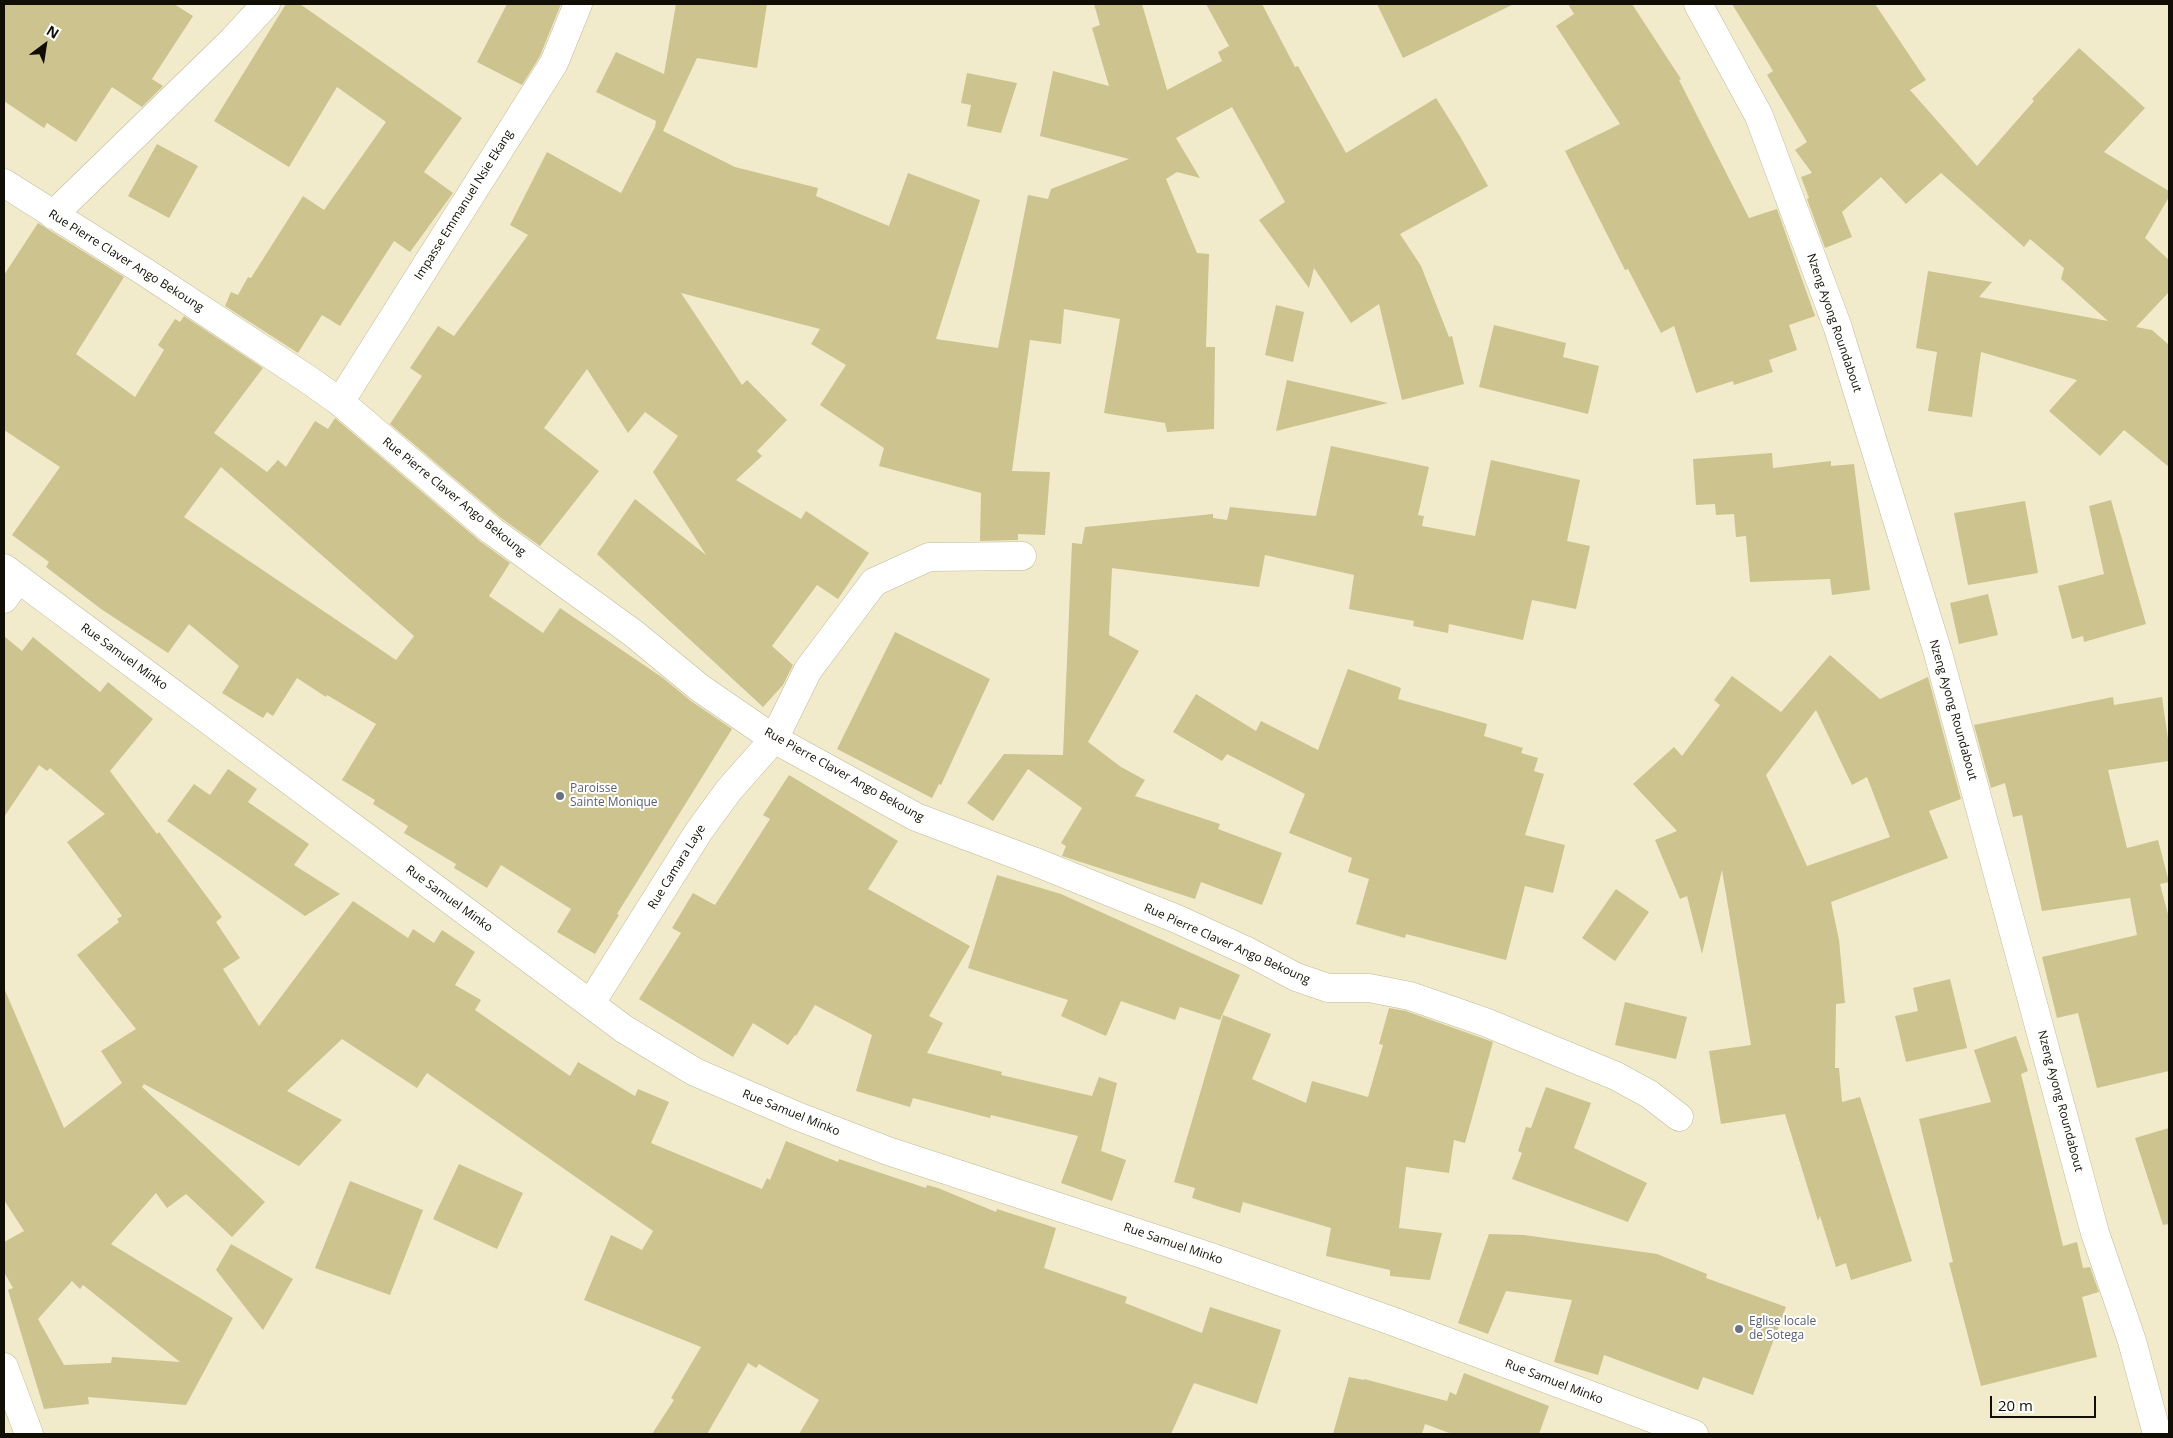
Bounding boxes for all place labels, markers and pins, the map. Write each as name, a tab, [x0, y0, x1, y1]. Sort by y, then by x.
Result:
place label: Paroisse Sainte Monique	[570, 782, 658, 810]
marker: Paroisse Sainte Monique	[554, 790, 566, 802]
place label: Eglise locale de Sotega	[1749, 1315, 1816, 1343]
marker: Eglise locale de Sotega	[1733, 1323, 1745, 1335]

